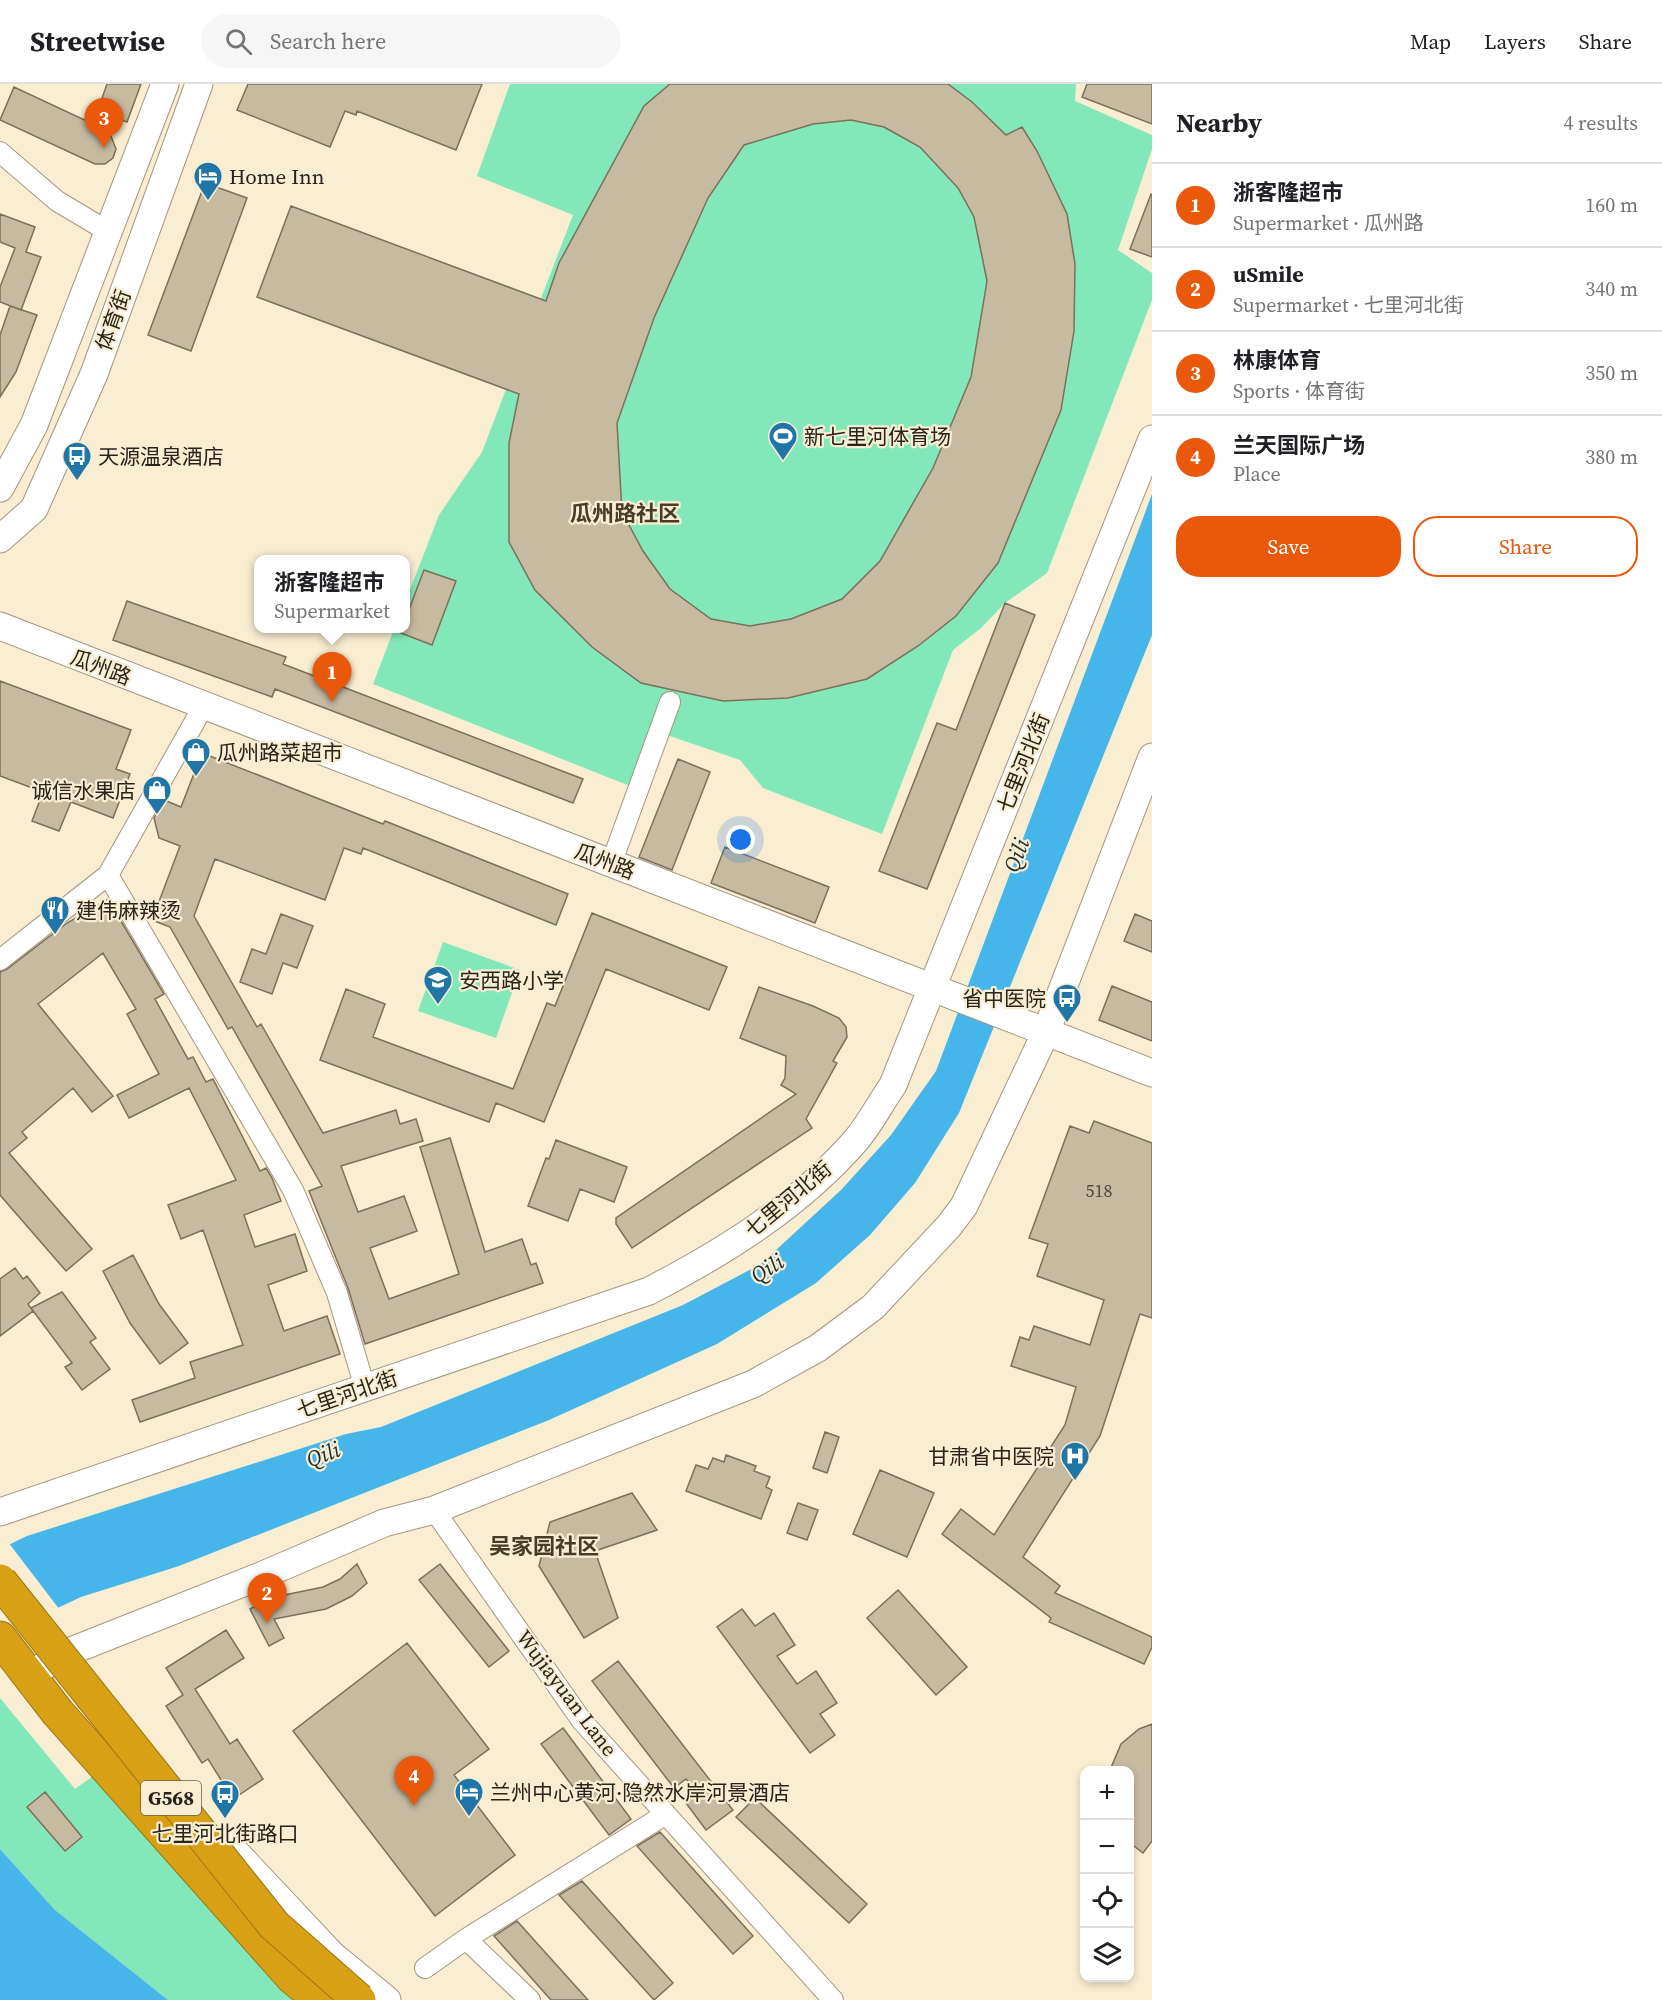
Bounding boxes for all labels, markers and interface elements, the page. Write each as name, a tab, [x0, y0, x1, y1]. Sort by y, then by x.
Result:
search box	[201, 14, 621, 68]
text: Streetwise	[30, 22, 165, 60]
icon: search	[222, 25, 255, 58]
text: Search here	[270, 26, 386, 56]
text: Map	[1410, 27, 1451, 56]
text: Layers	[1484, 27, 1546, 56]
text: Share	[1579, 27, 1632, 56]
pin: 3	[84, 98, 124, 148]
text: Nearby	[1176, 105, 1262, 141]
text: 4 results	[1563, 109, 1638, 137]
hotel icon: Home Inn	[192, 160, 224, 202]
place label: Home Inn	[229, 162, 325, 191]
text: 浙客隆超市	[1233, 177, 1343, 207]
text: 1	[1190, 191, 1201, 219]
text: 160 m	[1585, 191, 1638, 219]
text: Supermarket · 瓜州路	[1233, 209, 1424, 237]
text: uSmile	[1233, 259, 1304, 289]
text: 2	[1190, 275, 1201, 303]
text: 340 m	[1585, 275, 1638, 303]
street label: 体育街	[89, 285, 137, 355]
text: Supermarket · 七里河北街	[1233, 291, 1464, 319]
text: 林康体育	[1233, 345, 1321, 375]
text: 3	[1190, 359, 1201, 387]
text: 350 m	[1585, 359, 1638, 387]
text: Sports · 体育街	[1233, 377, 1365, 405]
sports icon: 新七里河体育场	[767, 420, 799, 462]
place label: 新七里河体育场	[804, 422, 951, 451]
text: 兰天国际广场	[1233, 430, 1365, 460]
bus stop icon: 天源温泉酒店	[61, 440, 93, 482]
place label: 天源温泉酒店	[98, 442, 224, 471]
text: 4	[1190, 443, 1201, 471]
text: 380 m	[1585, 443, 1638, 471]
text: Place	[1233, 460, 1281, 488]
district label: 瓜州路社区	[570, 498, 680, 528]
button: Save	[1176, 516, 1401, 577]
button: Share	[1413, 516, 1638, 577]
popup	[254, 555, 410, 633]
text: 浙客隆超市	[274, 567, 384, 597]
text: Supermarket	[274, 597, 390, 625]
street label: 瓜州路	[66, 642, 136, 692]
pin: 1	[312, 652, 352, 702]
street label: 七里河北街	[990, 709, 1056, 817]
shop icon: 瓜州路菜超市	[180, 736, 212, 778]
place label: 瓜州路菜超市	[217, 738, 343, 767]
shop icon: 诚信水果店	[141, 774, 173, 816]
place label: 诚信水果店	[31, 776, 136, 805]
your location	[726, 825, 755, 854]
water label: Qili	[996, 833, 1036, 876]
street label: 瓜州路	[570, 836, 640, 886]
restaurant icon: 建伟麻辣烫	[39, 894, 71, 936]
place label: 建伟麻辣烫	[76, 896, 181, 925]
school or university icon: 安西路小学	[422, 964, 454, 1006]
place label: 安西路小学	[459, 966, 564, 995]
bus stop icon: 省中医院	[1051, 982, 1083, 1024]
place label: 省中医院	[962, 984, 1046, 1013]
street label: 七里河北街	[738, 1154, 838, 1244]
house number: 518	[1086, 1178, 1113, 1203]
water label: Qili	[745, 1246, 790, 1290]
street label: 七里河北街	[293, 1363, 401, 1425]
water label: Qili	[302, 1434, 345, 1474]
hospital icon: 甘肃省中医院	[1059, 1440, 1091, 1482]
place label: 甘肃省中医院	[928, 1442, 1054, 1471]
district label: 吴家园社区	[489, 1531, 599, 1561]
pin: 2	[248, 1574, 286, 1623]
street label: Wujiayuan Lane	[510, 1624, 624, 1762]
pin: 4	[394, 1756, 434, 1806]
map controls	[1080, 1766, 1134, 1982]
button: +	[1080, 1766, 1134, 1820]
hotel icon: 兰州中心黄河·隐然水岸河景酒店	[453, 1776, 485, 1818]
bus stop icon: 七里河北街路口	[209, 1778, 241, 1820]
place label: 兰州中心黄河·隐然水岸河景酒店	[490, 1778, 790, 1807]
road number: G568	[141, 1781, 201, 1815]
place label: 七里河北街路口	[152, 1819, 299, 1848]
button: −	[1080, 1820, 1134, 1874]
button: locate	[1080, 1874, 1134, 1928]
button: layers	[1080, 1928, 1134, 1982]

